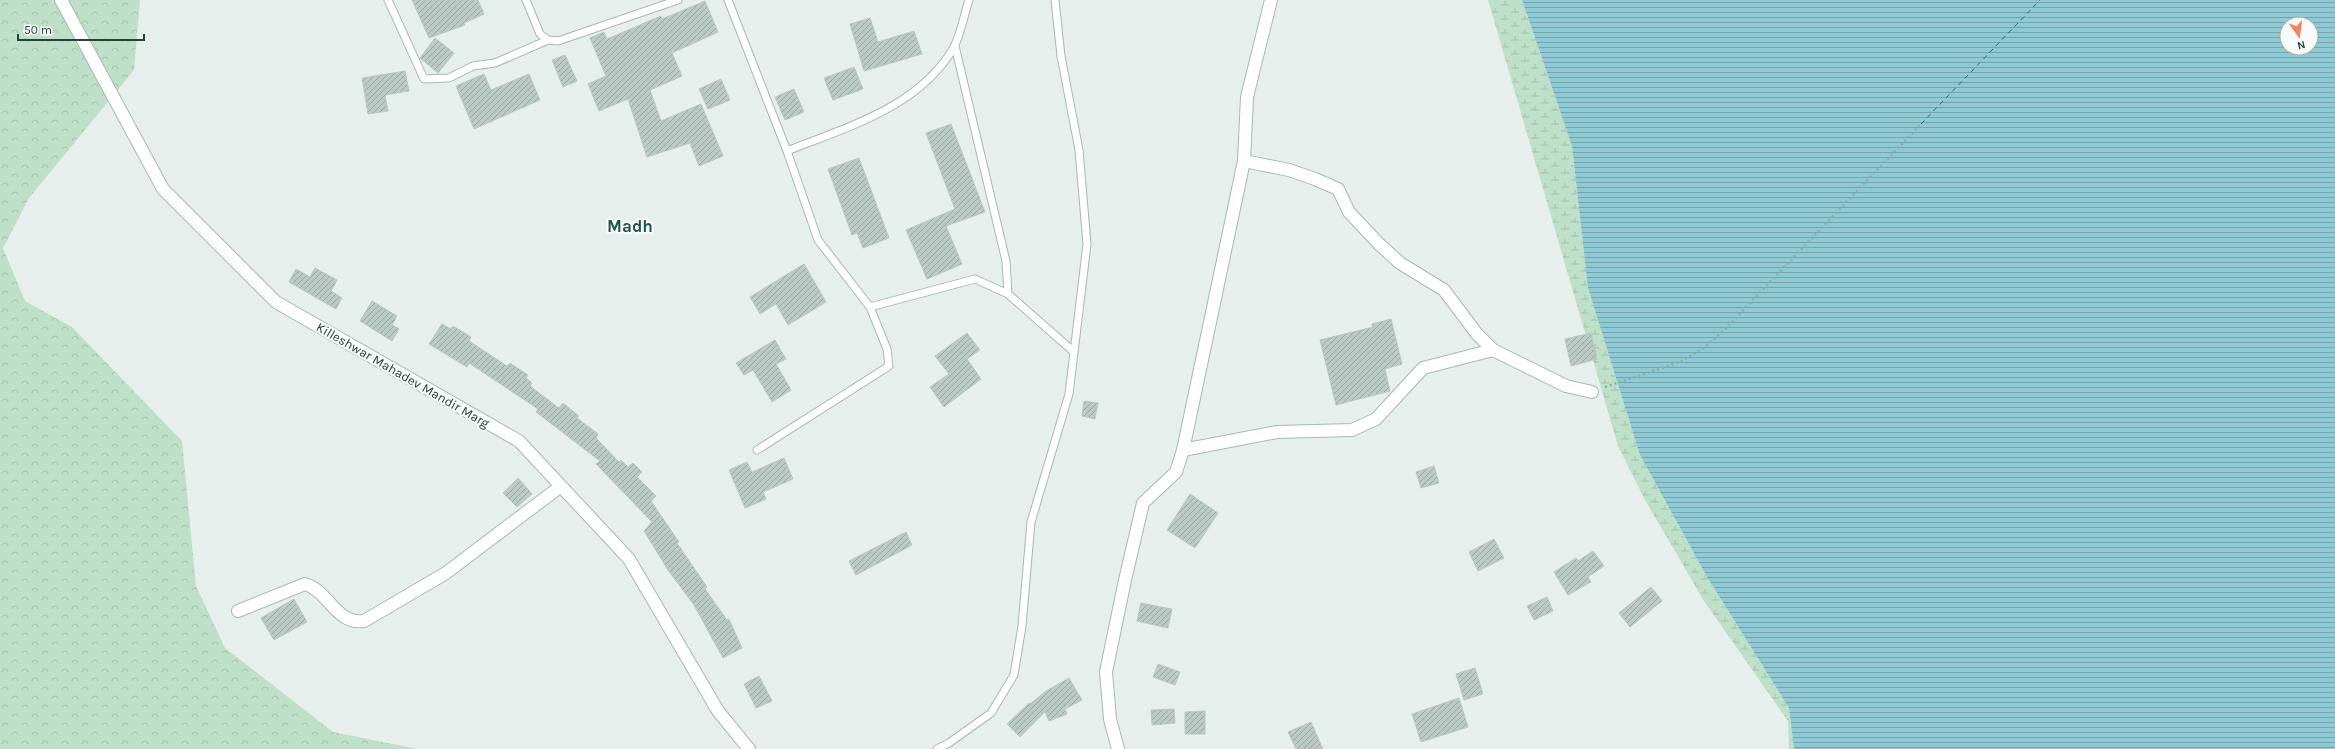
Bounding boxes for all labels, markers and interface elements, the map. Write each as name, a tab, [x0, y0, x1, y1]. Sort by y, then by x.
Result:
scale bar	[18, 16, 144, 42]
north arrow	[2279, 16, 2319, 56]
text: 50 m	[24, 23, 52, 37]
text: N	[2296, 38, 2307, 52]
district label: Madh	[607, 216, 653, 236]
street label: Killeshwar Mahadev Mandir Marg	[314, 319, 493, 431]

